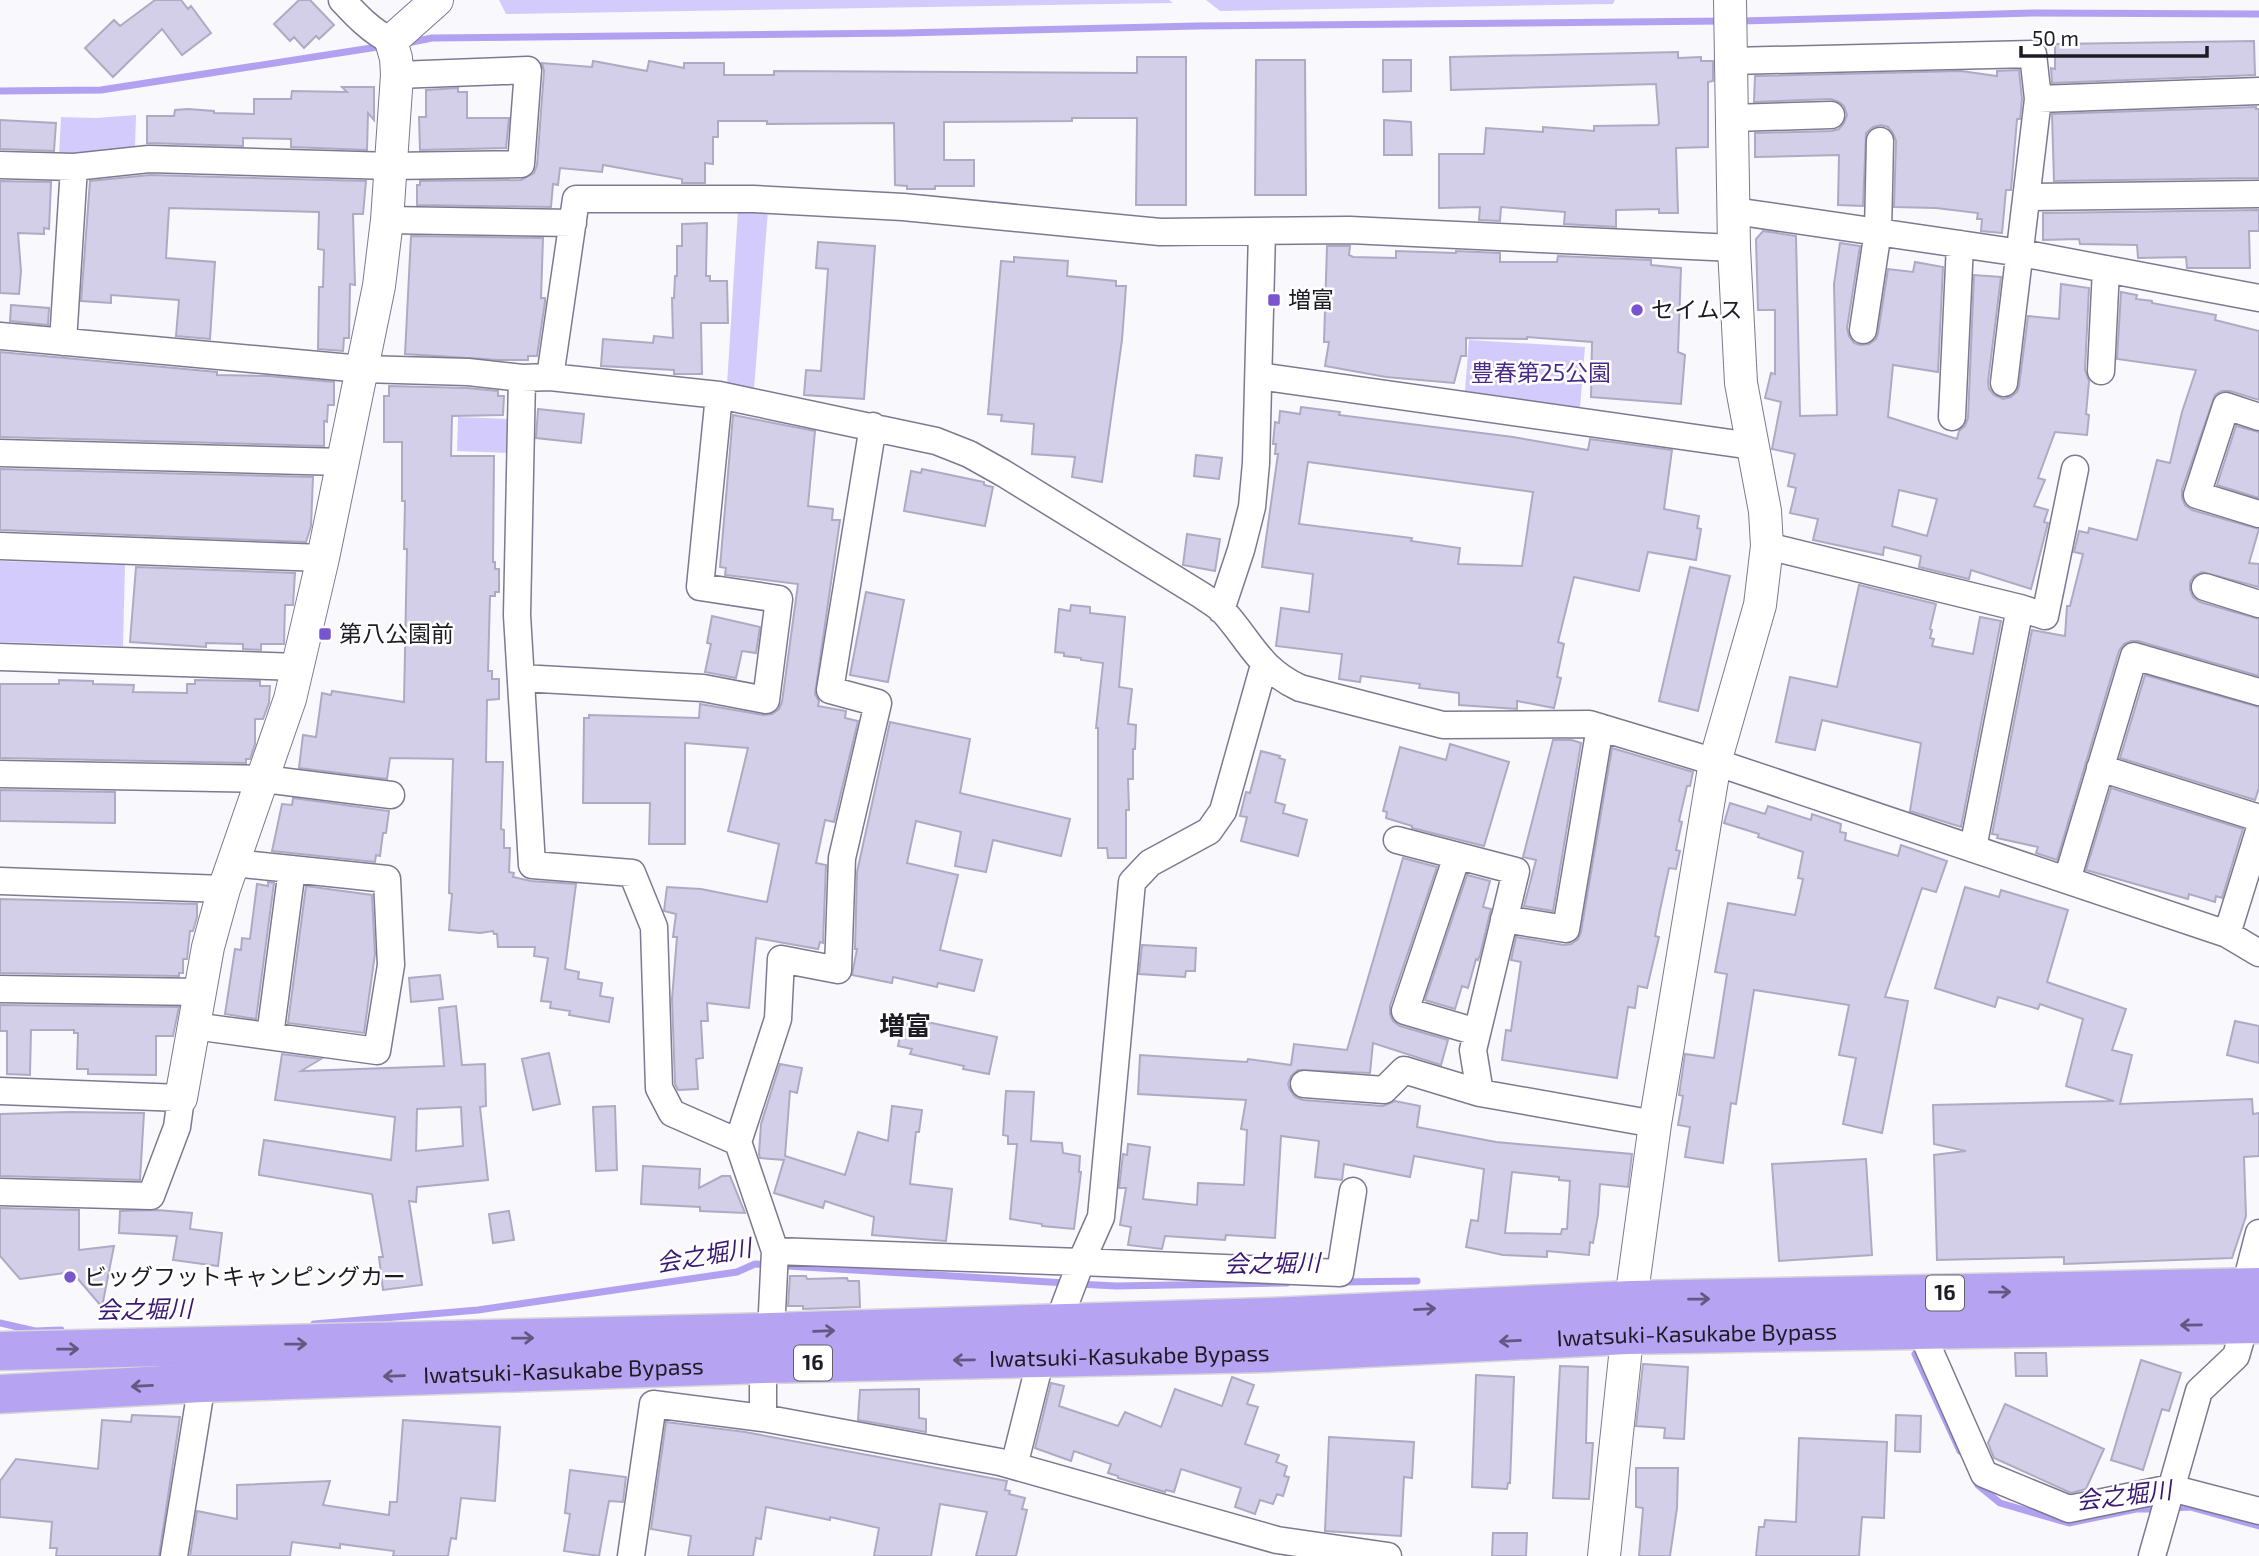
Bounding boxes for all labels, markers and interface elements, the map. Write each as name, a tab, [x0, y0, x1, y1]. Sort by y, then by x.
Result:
scale bar	[2021, 14, 2206, 58]
text: 50 m	[2032, 25, 2079, 50]
place label: 増富	[1288, 285, 1334, 313]
marker: 増富	[1266, 292, 1282, 308]
place label: セイムス	[1651, 295, 1743, 323]
marker: セイムス	[1629, 302, 1645, 318]
park label: 豊春第25公園	[1471, 358, 1611, 386]
place label: 第八公園前	[339, 619, 454, 647]
marker: 第八公園前	[317, 626, 333, 642]
district label: 増富	[879, 1009, 931, 1040]
water label: 会之堀川	[654, 1231, 756, 1277]
water label: 会之堀川	[1224, 1247, 1323, 1278]
place label: ビッグフットキャンピングカー	[84, 1262, 406, 1290]
marker: ビッグフットキャンピングカー	[62, 1269, 78, 1285]
road number: 16	[1926, 1276, 1964, 1310]
one-way arrow	[1988, 1286, 2011, 1299]
one-way arrow	[1687, 1292, 1710, 1305]
water label: 会之堀川	[96, 1293, 195, 1324]
one-way arrow	[1414, 1302, 1436, 1315]
street label: Iwatsuki-Kasukabe Bypass	[1556, 1316, 1837, 1351]
one-way arrow	[2180, 1318, 2203, 1332]
one-way arrow	[812, 1324, 835, 1337]
one-way arrow	[511, 1332, 534, 1345]
one-way arrow	[1499, 1335, 1522, 1348]
one-way arrow	[284, 1337, 307, 1351]
street label: Iwatsuki-Kasukabe Bypass	[989, 1338, 1270, 1372]
one-way arrow	[56, 1343, 79, 1356]
road number: 16	[794, 1346, 832, 1380]
street label: Iwatsuki-Kasukabe Bypass	[423, 1351, 704, 1389]
one-way arrow	[953, 1353, 976, 1366]
one-way arrow	[383, 1370, 406, 1383]
one-way arrow	[131, 1380, 154, 1393]
water label: 会之堀川	[2074, 1474, 2176, 1515]

